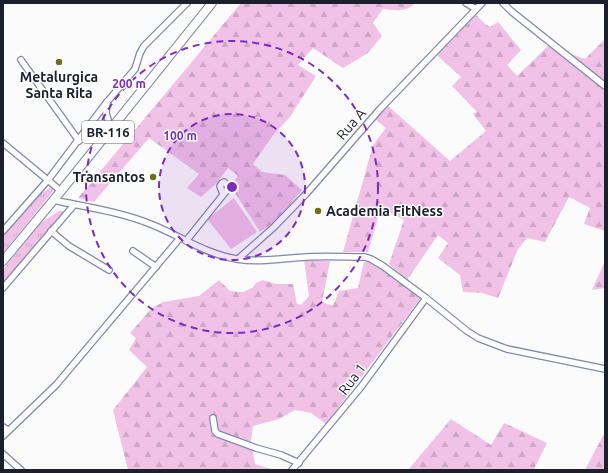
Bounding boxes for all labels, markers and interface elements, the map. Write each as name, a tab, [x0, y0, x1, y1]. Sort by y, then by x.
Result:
marker: Metalurgica Santa Rita	[54, 57, 64, 67]
place label: Metalurgica Santa Rita	[20, 69, 98, 101]
text: 200 m	[112, 77, 146, 90]
street label: Rua A	[333, 105, 369, 143]
road number: BR-116	[82, 121, 134, 143]
text: 100 m	[163, 129, 197, 142]
place label: Transantos	[73, 169, 145, 185]
marker: Transantos	[148, 172, 158, 182]
centre of rings	[225, 180, 239, 194]
place label: Academia FitNess	[326, 203, 443, 219]
marker: Academia FitNess	[313, 206, 323, 216]
street label: Rua 1	[335, 360, 369, 398]

